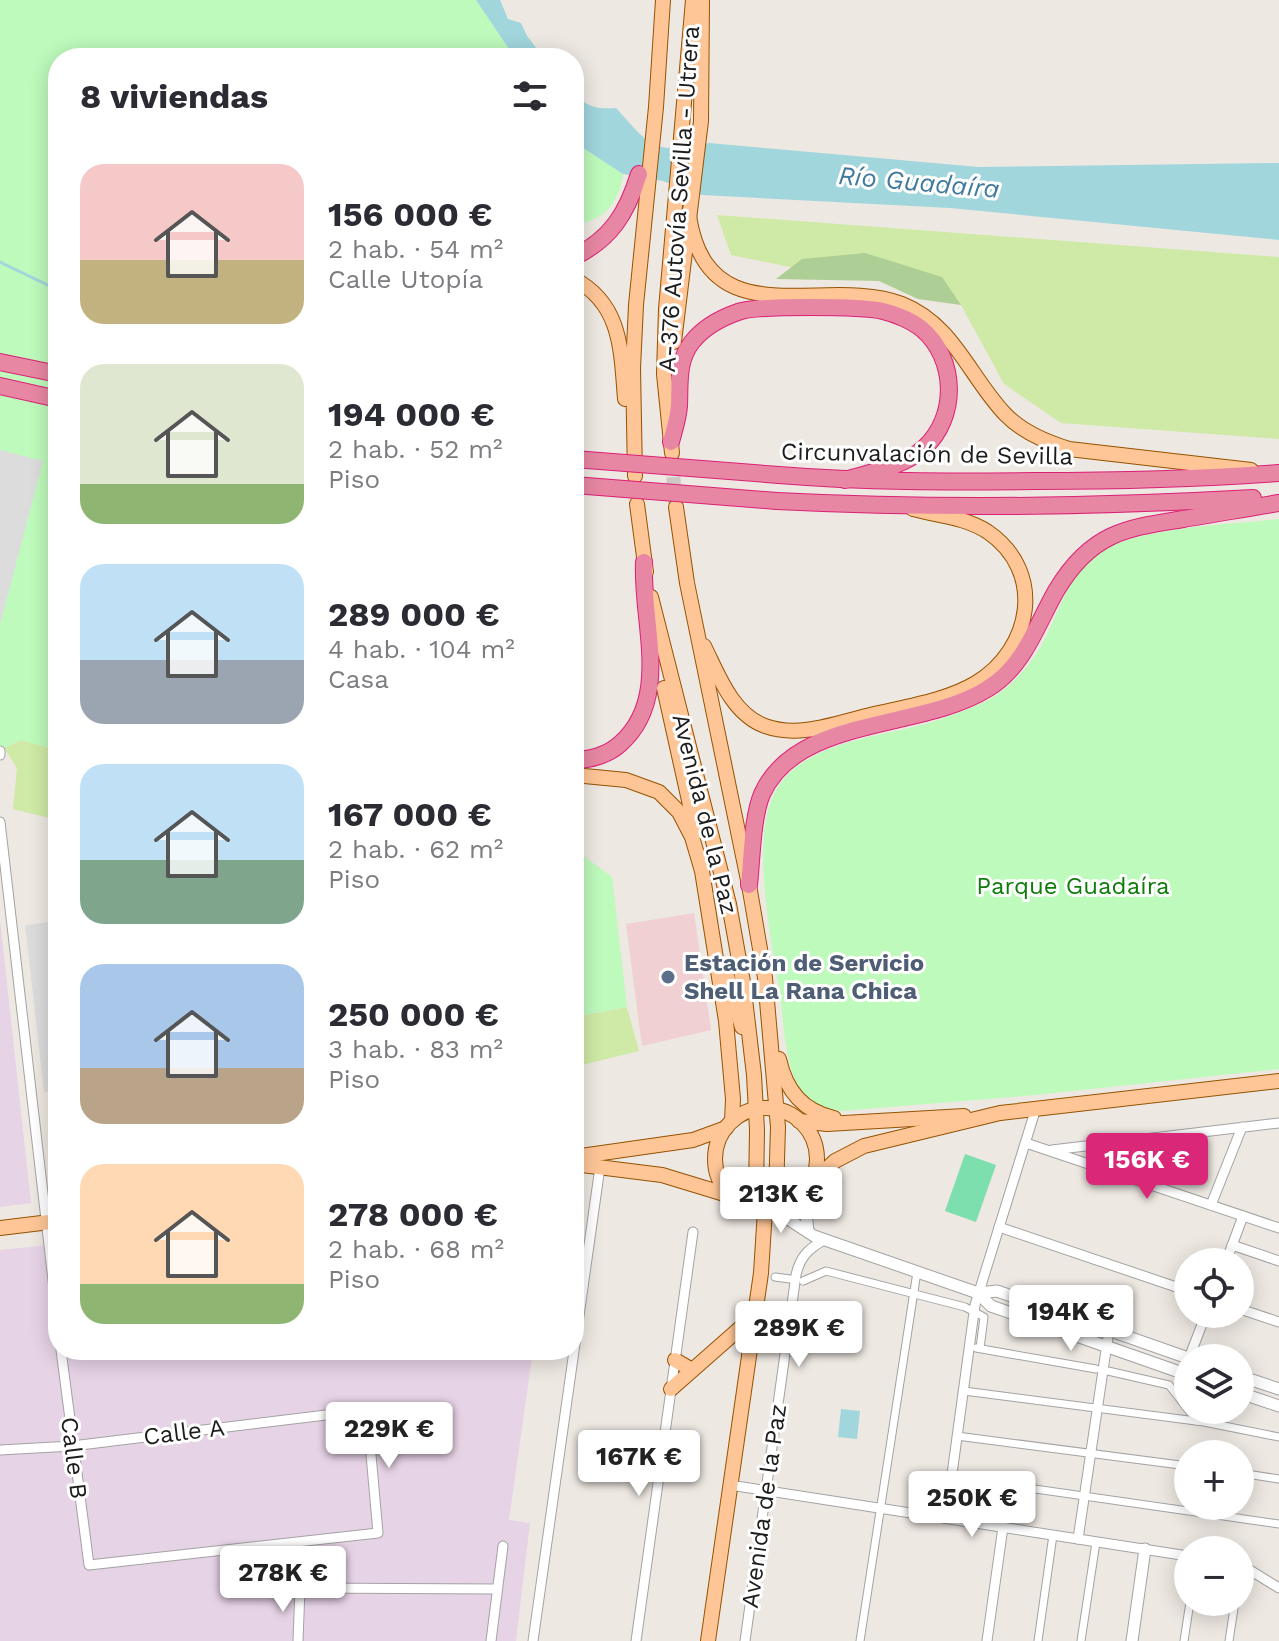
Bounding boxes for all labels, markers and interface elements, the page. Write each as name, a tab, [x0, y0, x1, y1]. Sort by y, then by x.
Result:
street label: A-376 Autovía Sevilla - Utrera	[653, 25, 705, 373]
icon: filters	[508, 74, 552, 118]
text: 8 viviendas	[80, 76, 268, 116]
water label: Río Guadaíra	[837, 160, 1001, 204]
text: 156 000 €	[328, 194, 492, 234]
icon: home	[144, 196, 240, 292]
text: 2 hab. · 54 m²	[328, 234, 503, 264]
text: Calle Utopía	[328, 264, 483, 294]
text: 194 000 €	[328, 394, 495, 434]
icon: home	[144, 396, 240, 492]
text: 2 hab. · 52 m²	[328, 434, 503, 464]
street label: Circunvalación de Sevilla	[781, 437, 1073, 471]
text: Piso	[328, 464, 380, 494]
text: 289 000 €	[328, 594, 500, 634]
icon: home	[144, 596, 240, 692]
text: 4 hab. · 104 m²	[328, 634, 515, 664]
text: Casa	[328, 664, 389, 694]
street label: Avenida de la Paz	[667, 711, 743, 917]
text: 167 000 €	[328, 794, 492, 834]
icon: home	[144, 796, 240, 892]
text: 2 hab. · 62 m²	[328, 834, 503, 864]
text: Piso	[328, 864, 380, 894]
park label: Parque Guadaíra	[976, 872, 1170, 900]
place label: Estación de Servicio Shell La Rana Chica	[684, 949, 924, 1005]
marker: Estación de Servicio Shell La Rana Chica	[659, 968, 677, 986]
text: 250 000 €	[328, 994, 499, 1034]
icon: home	[144, 996, 240, 1092]
text: 3 hab. · 83 m²	[328, 1034, 503, 1064]
text: Piso	[328, 1064, 380, 1094]
pin: 156K €	[1082, 1133, 1212, 1201]
text: 156K €	[1104, 1144, 1190, 1174]
pin: 213K €	[716, 1167, 846, 1235]
text: 213K €	[738, 1178, 824, 1208]
text: 278 000 €	[328, 1194, 498, 1234]
icon: home	[144, 1196, 240, 1292]
text: 2 hab. · 68 m²	[328, 1234, 504, 1264]
map controls	[1174, 1248, 1254, 1616]
button: locate	[1174, 1248, 1254, 1328]
text: Piso	[328, 1264, 380, 1294]
pin: 194K €	[1006, 1285, 1136, 1353]
text: 194K €	[1027, 1296, 1115, 1326]
pin: 289K €	[734, 1301, 864, 1369]
text: 289K €	[753, 1312, 845, 1342]
button: layers	[1174, 1344, 1254, 1424]
pin: 229K €	[324, 1402, 454, 1470]
street label: Avenida de la Paz	[736, 1402, 792, 1610]
street label: Calle A	[142, 1413, 226, 1451]
text: 229K €	[344, 1413, 434, 1443]
street label: Calle B	[55, 1415, 93, 1501]
pin: 167K €	[574, 1430, 704, 1498]
button: +	[1174, 1440, 1254, 1520]
text: 167K €	[596, 1441, 682, 1471]
pin: 250K €	[907, 1471, 1037, 1539]
text: 250K €	[927, 1482, 1017, 1512]
button: −	[1174, 1536, 1254, 1616]
pin: 278K €	[218, 1546, 348, 1614]
text: 278K €	[238, 1557, 328, 1587]

